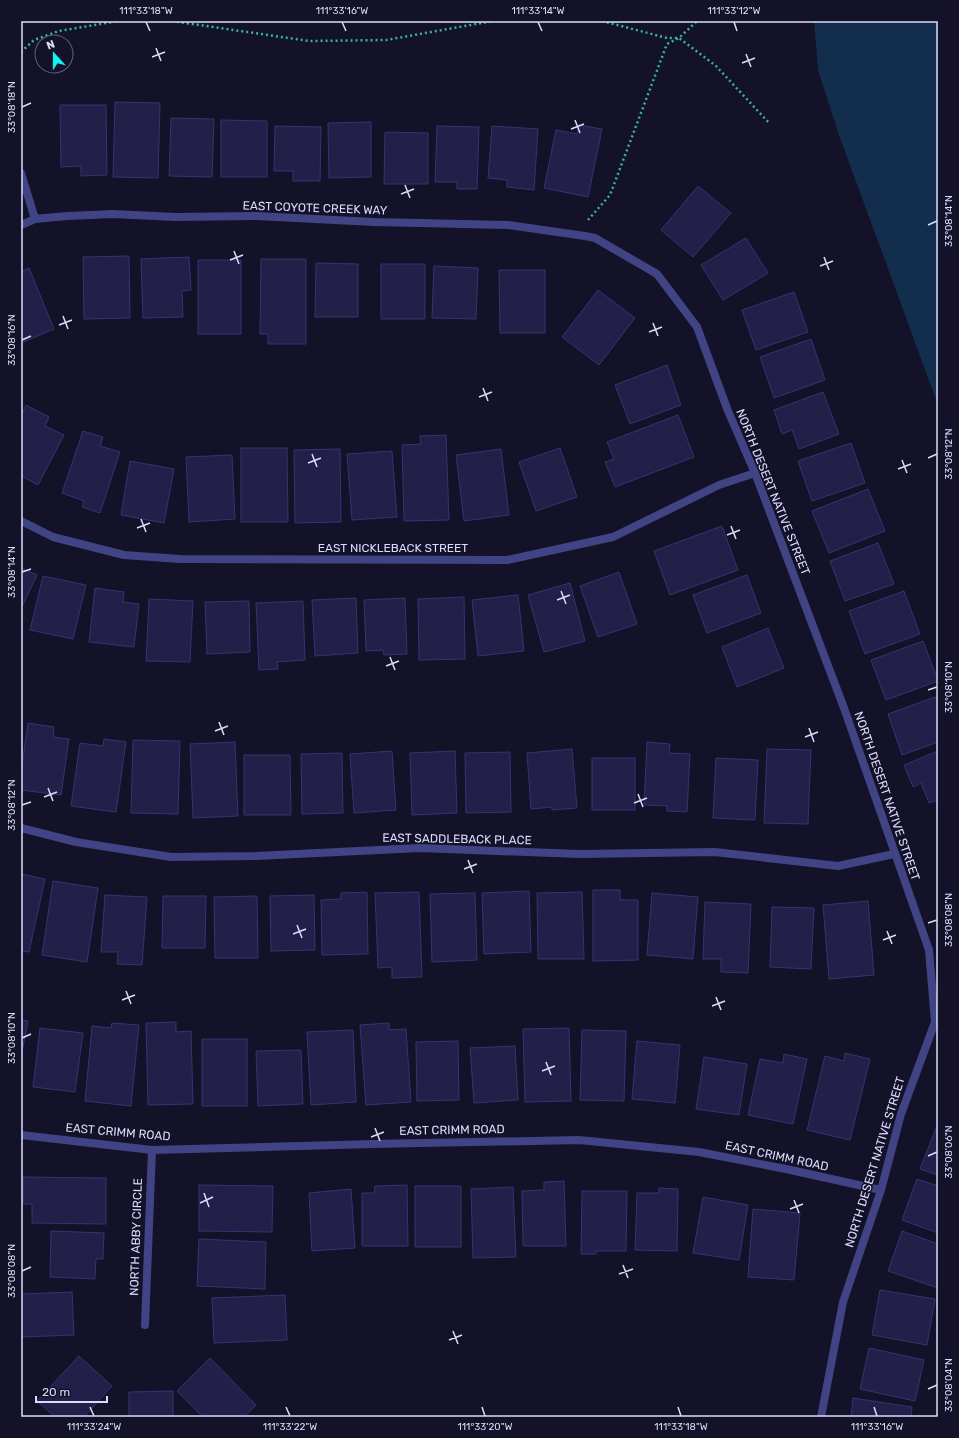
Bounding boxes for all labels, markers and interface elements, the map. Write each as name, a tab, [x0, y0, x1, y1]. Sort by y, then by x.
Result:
text: 111°33'18"W	[119, 5, 173, 17]
text: 111°33'16"W	[316, 5, 368, 17]
text: 111°33'14"W	[512, 5, 564, 17]
text: 111°33'12"W	[708, 5, 760, 17]
north arrow	[34, 34, 74, 74]
text: N	[45, 38, 57, 53]
text: 33°08'18"N	[6, 81, 18, 133]
text: 33°08'14"N	[943, 195, 955, 247]
street label: EAST COYOTE CREEK WAY	[242, 198, 388, 218]
text: 33°08'16"N	[6, 314, 18, 366]
street label: NORTH DESERT NATIVE STREET	[733, 407, 813, 577]
text: 33°08'12"N	[943, 428, 955, 480]
street label: EAST NICKLEBACK STREET	[318, 541, 468, 555]
text: 33°08'14"N	[6, 546, 18, 598]
text: 33°08'10"N	[943, 661, 955, 713]
street label: NORTH DESERT NATIVE STREET	[851, 710, 923, 882]
text: 33°08'12"N	[6, 779, 18, 831]
street label: EAST SADDLEBACK PLACE	[382, 831, 532, 847]
text: 33°08'08"N	[943, 893, 955, 947]
text: 33°08'10"N	[6, 1012, 18, 1064]
street label: NORTH DESERT NATIVE STREET	[842, 1075, 908, 1249]
street label: EAST CRIMM ROAD	[65, 1120, 171, 1144]
street label: EAST CRIMM ROAD	[399, 1122, 505, 1138]
text: 33°08'06"N	[943, 1125, 955, 1179]
street label: EAST CRIMM ROAD	[724, 1138, 830, 1174]
street label: NORTH ABBY CIRCLE	[127, 1178, 145, 1296]
text: 33°08'08"N	[6, 1244, 18, 1298]
text: 33°08'04"N	[943, 1358, 955, 1412]
scale bar	[36, 1378, 107, 1404]
text: 20 m	[42, 1385, 70, 1399]
text: 111°33'24"W	[67, 1421, 121, 1433]
text: 111°33'22"W	[263, 1421, 317, 1433]
text: 111°33'20"W	[458, 1421, 512, 1433]
text: 111°33'18"W	[654, 1421, 708, 1433]
text: 111°33'16"W	[851, 1421, 903, 1433]

